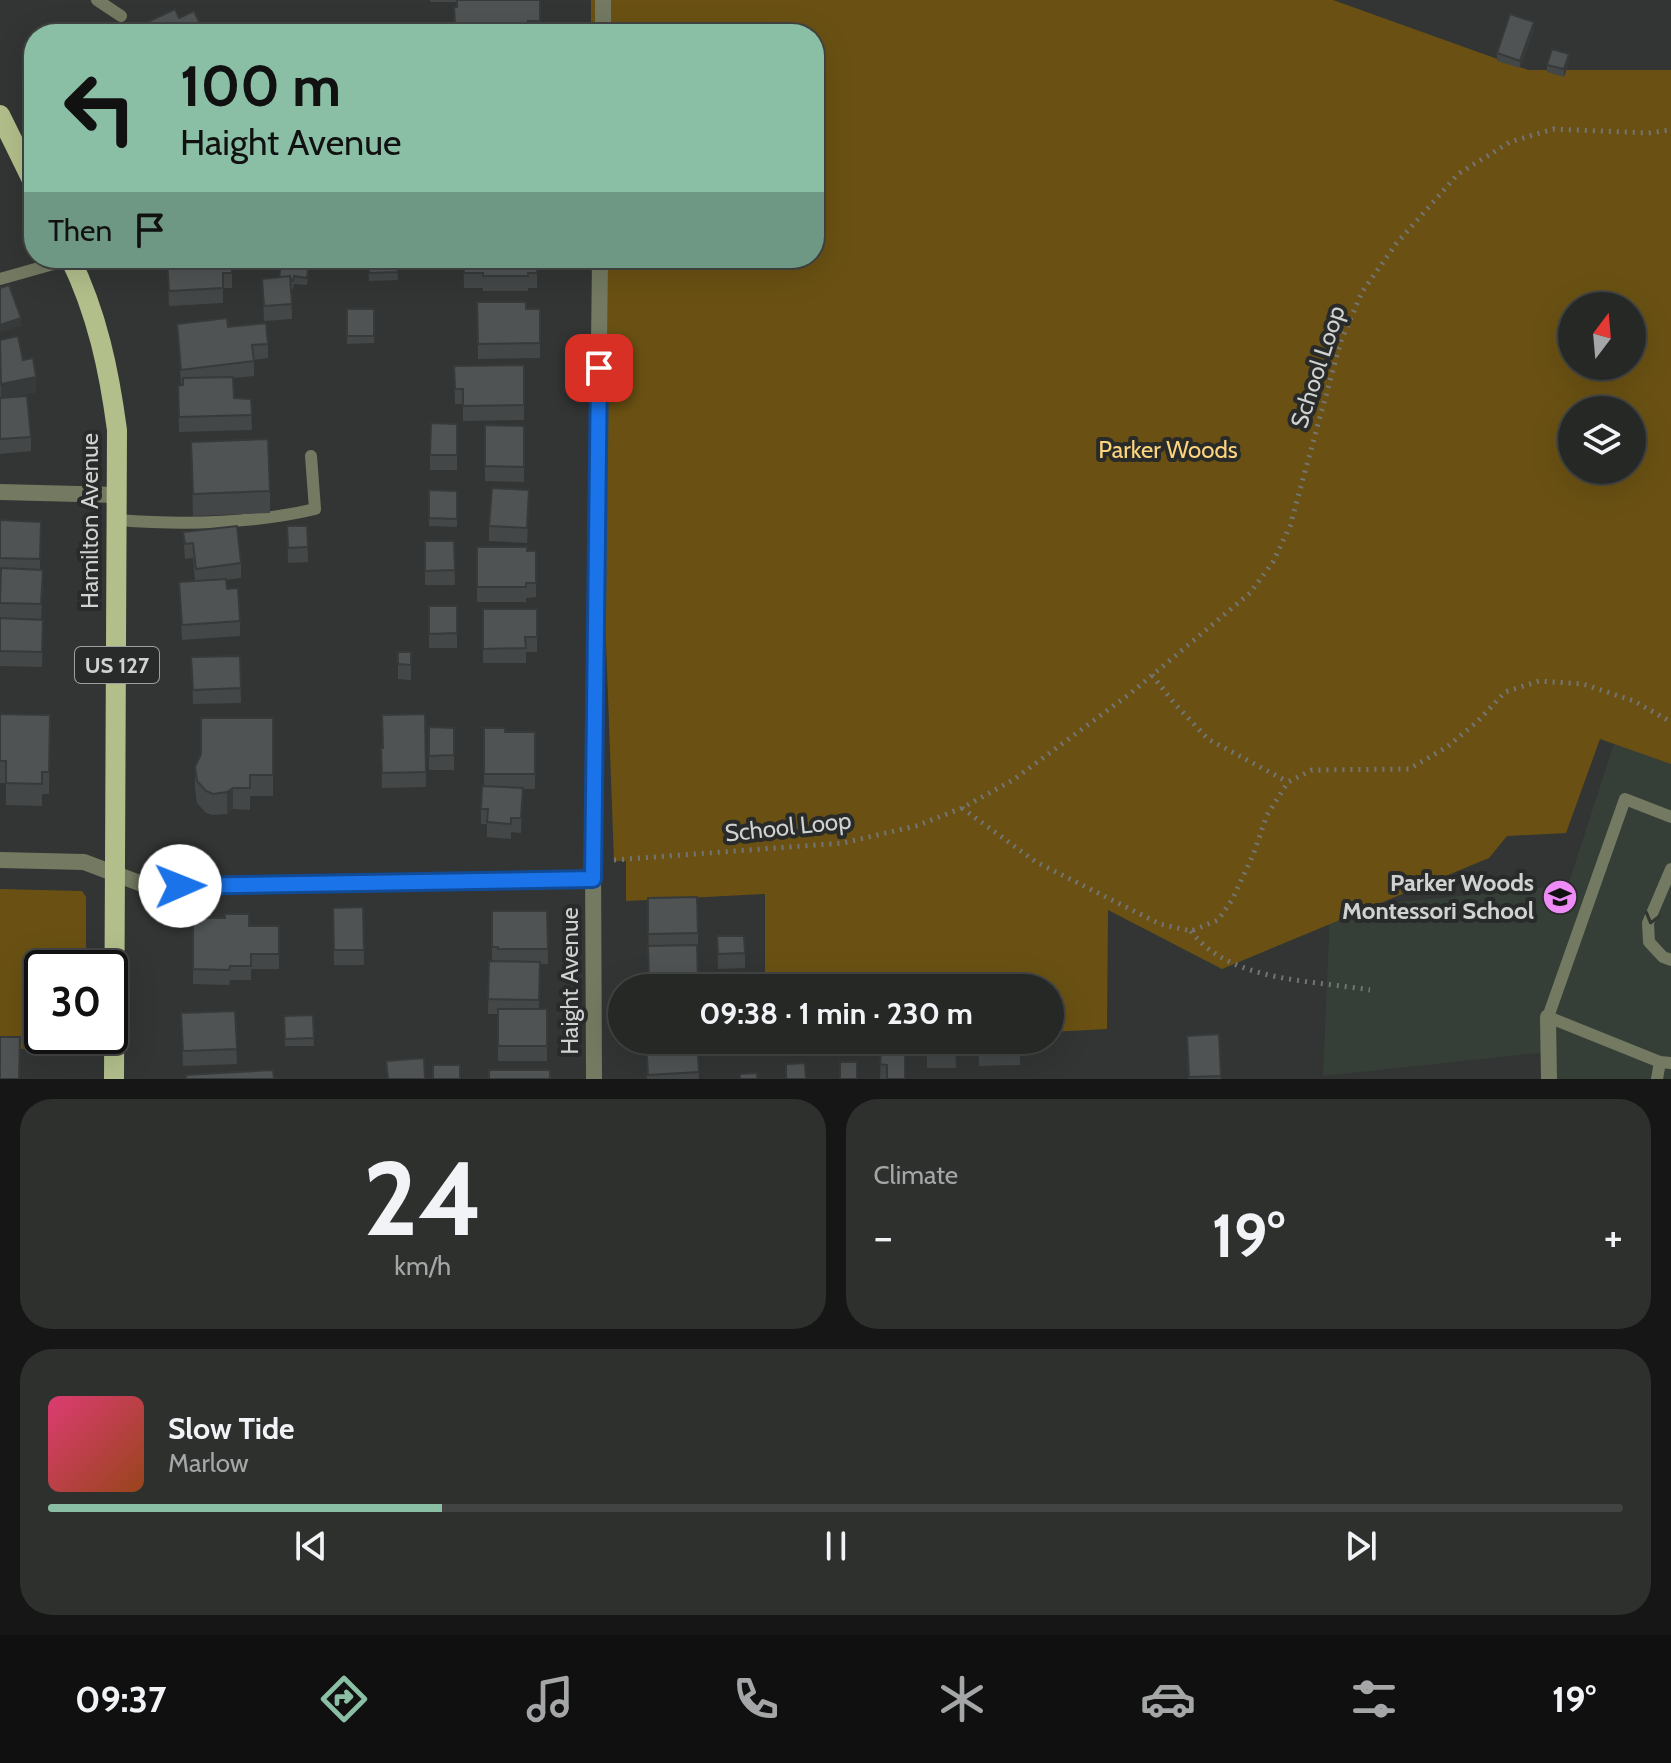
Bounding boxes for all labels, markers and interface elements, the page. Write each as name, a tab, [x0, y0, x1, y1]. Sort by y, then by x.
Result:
text: 100 m	[180, 52, 341, 120]
icon: left	[48, 56, 152, 160]
text: Haight Avenue	[180, 120, 402, 164]
icon: arrive	[128, 208, 172, 252]
text: Then	[48, 212, 112, 249]
north arrow	[1558, 292, 1646, 380]
map controls	[1558, 292, 1646, 484]
street label: School Loop	[1284, 302, 1351, 432]
pin	[565, 334, 633, 402]
icon: arrive	[577, 346, 621, 390]
button: layers	[1558, 396, 1646, 484]
street label: Hamilton Avenue	[75, 433, 104, 609]
park label: Parker Woods	[1098, 435, 1238, 464]
road number: US 127	[75, 647, 159, 683]
street label: School Loop	[723, 805, 853, 848]
position arrow	[138, 844, 222, 928]
place label: Parker Woods Montessori School	[1342, 868, 1534, 925]
school or university icon: Parker Woods Montessori School	[1541, 878, 1579, 916]
street label: Haight Avenue	[555, 907, 584, 1055]
one-way arrow	[1644, 911, 1661, 925]
speed limit sign: 30	[24, 950, 128, 1054]
text: 09:38 · 1 min · 230 m	[699, 995, 973, 1032]
text: 24	[363, 1135, 483, 1261]
text: Climate	[874, 1159, 958, 1191]
text: 19°	[1212, 1199, 1285, 1272]
text: −	[874, 1210, 893, 1263]
text: +	[1604, 1210, 1623, 1263]
text: km/h	[394, 1250, 451, 1282]
text: Slow Tide	[168, 1410, 295, 1447]
text: Marlow	[168, 1447, 249, 1479]
icon: previous	[289, 1524, 333, 1568]
icon: pause	[814, 1524, 858, 1568]
icon: next	[1339, 1524, 1383, 1568]
icon: directions	[316, 1671, 372, 1727]
icon: music	[522, 1671, 578, 1727]
icon: phone	[728, 1671, 784, 1727]
icon: climate	[934, 1671, 990, 1727]
icon: car	[1140, 1671, 1196, 1727]
icon: filters	[1346, 1671, 1402, 1727]
text: 09:37	[75, 1677, 166, 1721]
text: 19°	[1552, 1677, 1596, 1721]

